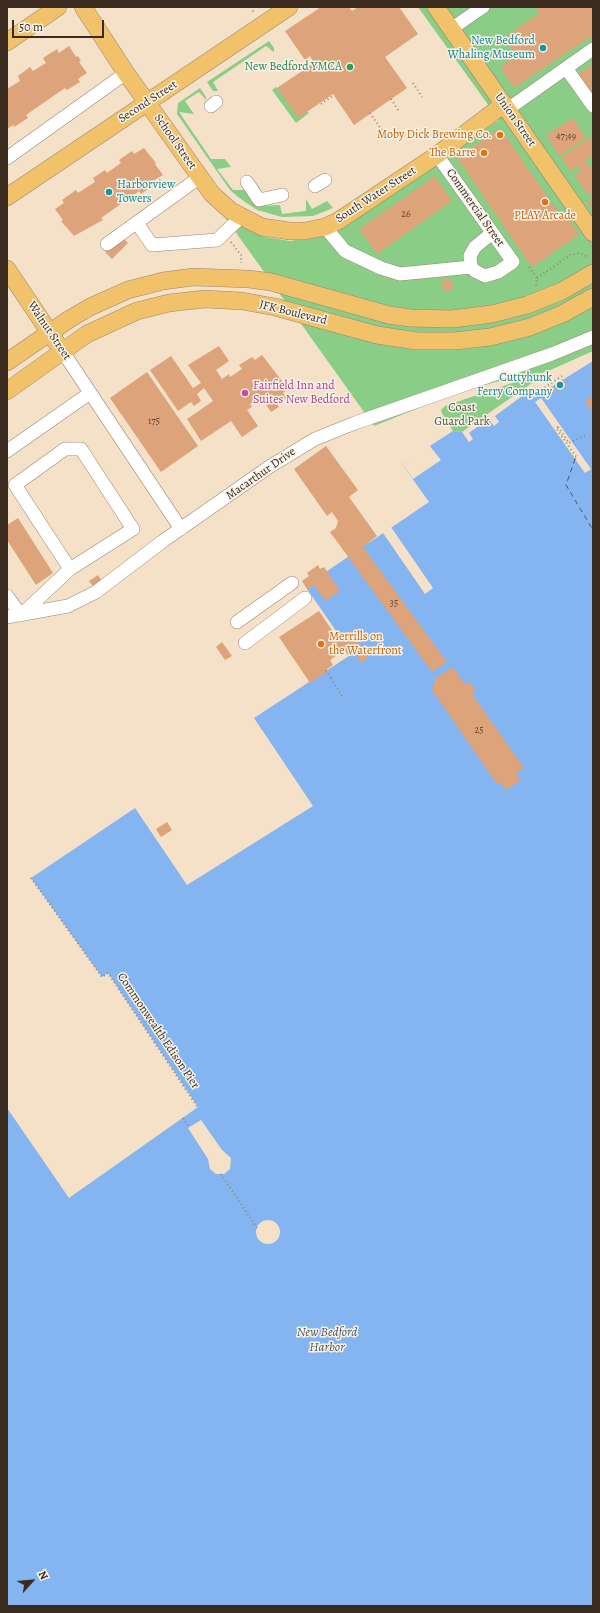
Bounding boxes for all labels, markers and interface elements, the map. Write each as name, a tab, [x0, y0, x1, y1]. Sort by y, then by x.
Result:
scale bar	[14, 12, 106, 38]
text: 50 m	[19, 19, 43, 35]
place label: New Bedford Whaling Museum	[448, 34, 535, 62]
marker: New Bedford Whaling Museum	[538, 43, 548, 53]
place label: New Bedford YMCA	[245, 60, 342, 74]
marker: New Bedford YMCA	[345, 62, 355, 72]
street label: Second Street	[116, 78, 180, 126]
street label: Union Street	[491, 90, 539, 150]
street label: School Street	[151, 112, 199, 172]
place label: Moby Dick Brewing Co.	[377, 128, 492, 142]
marker: Moby Dick Brewing Co.	[495, 130, 505, 140]
house number: 47;49	[556, 131, 576, 143]
place label: The Barre	[429, 146, 476, 160]
marker: The Barre	[479, 148, 489, 158]
street label: South Water Street	[333, 164, 419, 226]
street label: Commercial Street	[443, 166, 507, 250]
place label: Harborview Towers	[117, 178, 175, 206]
marker: Harborview Towers	[104, 187, 114, 197]
marker: PLAY Arcade	[540, 197, 550, 207]
house number: 26	[401, 209, 411, 221]
place label: PLAY Arcade	[514, 209, 576, 223]
street label: JFK Boulevard	[258, 298, 328, 328]
street label: Walnut Street	[24, 299, 74, 363]
place label: Cuttyhunk Ferry Company	[477, 371, 552, 399]
place label: Fairfield Inn and Suites New Bedford	[253, 379, 350, 407]
marker: Cuttyhunk Ferry Company	[555, 380, 565, 390]
marker: Fairfield Inn and Suites New Bedford	[240, 388, 250, 398]
park label: Coast Guard Park	[434, 401, 490, 429]
house number: 175	[148, 416, 160, 428]
street label: Macarthur Drive	[223, 445, 299, 503]
house number: 35	[390, 598, 398, 610]
place label: Merrills on the Waterfront	[329, 630, 402, 658]
marker: Merrills on the Waterfront	[316, 639, 326, 649]
house number: 25	[474, 725, 484, 737]
street label: Commonwealth Edison Pier	[114, 970, 202, 1092]
water label: New Bedford Harbor	[297, 1325, 357, 1356]
north arrow	[12, 1561, 52, 1601]
text: N	[35, 1568, 52, 1582]

